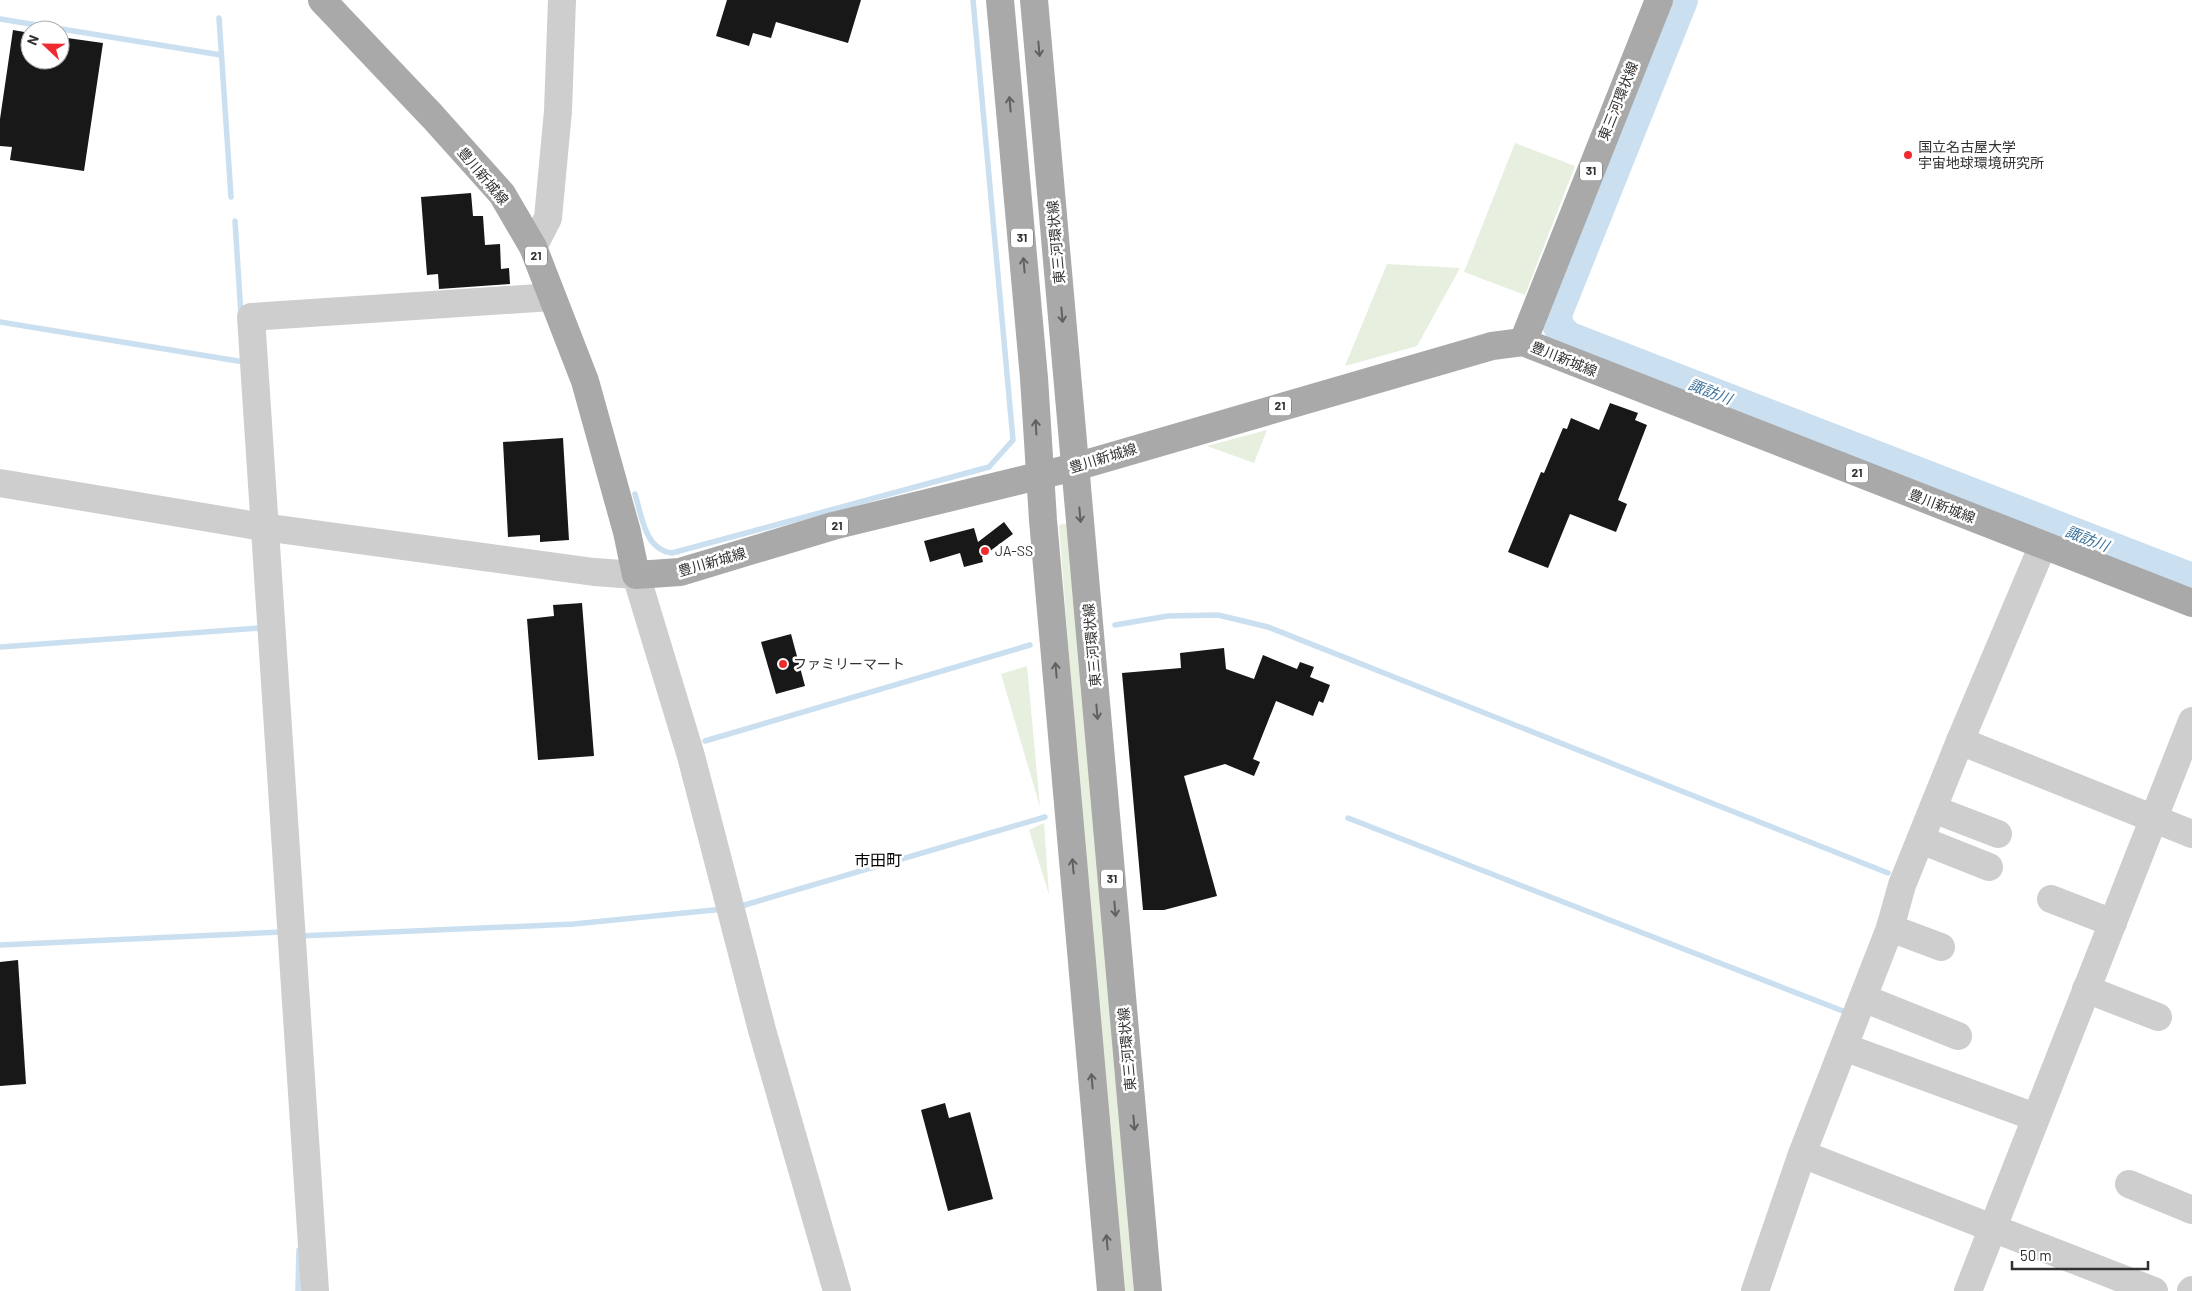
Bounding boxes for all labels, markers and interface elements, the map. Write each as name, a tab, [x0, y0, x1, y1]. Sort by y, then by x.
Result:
north arrow	[20, 20, 70, 70]
text: N	[23, 32, 42, 47]
one-way arrow	[1034, 40, 1043, 56]
street label: 東三河環状線	[1594, 59, 1641, 143]
one-way arrow	[1005, 96, 1014, 112]
place label: 国立名古屋大学 宇宙地球環境研究所	[1918, 138, 2044, 171]
street label: 豊川新城線	[454, 143, 512, 208]
marker: 国立名古屋大学 宇宙地球環境研究所	[1902, 149, 1914, 161]
road number: 31	[1580, 162, 1602, 180]
street label: 東三河環状線	[1043, 199, 1068, 285]
road number: 31	[1011, 228, 1033, 248]
road number: 21	[525, 247, 547, 266]
one-way arrow	[1019, 258, 1029, 274]
one-way arrow	[1057, 307, 1067, 323]
street label: 豊川新城線	[1529, 338, 1600, 380]
water label: 諏訪川	[1686, 375, 1736, 408]
road number: 21	[1269, 396, 1291, 416]
one-way arrow	[1032, 420, 1041, 436]
street label: 豊川新城線	[1067, 439, 1139, 476]
road number: 21	[1846, 463, 1868, 482]
street label: 豊川新城線	[1906, 485, 1978, 526]
one-way arrow	[1075, 507, 1085, 523]
road number: 21	[826, 516, 848, 536]
water label: 諏訪川	[2063, 522, 2113, 555]
place label: JA-SS	[995, 542, 1033, 559]
street label: 豊川新城線	[676, 544, 748, 579]
marker: JA-SS	[979, 545, 991, 557]
street label: 東三河環状線	[1079, 602, 1104, 688]
place label: ファミリーマート	[793, 655, 905, 672]
marker: ファミリーマート	[777, 658, 789, 670]
one-way arrow	[1051, 662, 1061, 678]
one-way arrow	[1093, 704, 1102, 720]
district label: 市田町	[854, 850, 902, 869]
one-way arrow	[1068, 859, 1078, 875]
road number: 31	[1101, 870, 1123, 889]
one-way arrow	[1110, 900, 1119, 916]
street label: 東三河環状線	[1114, 1006, 1139, 1092]
one-way arrow	[1087, 1073, 1097, 1089]
one-way arrow	[1129, 1114, 1138, 1130]
one-way arrow	[1102, 1235, 1111, 1251]
scale bar	[2012, 1238, 2148, 1270]
text: 50 m	[2020, 1246, 2052, 1264]

